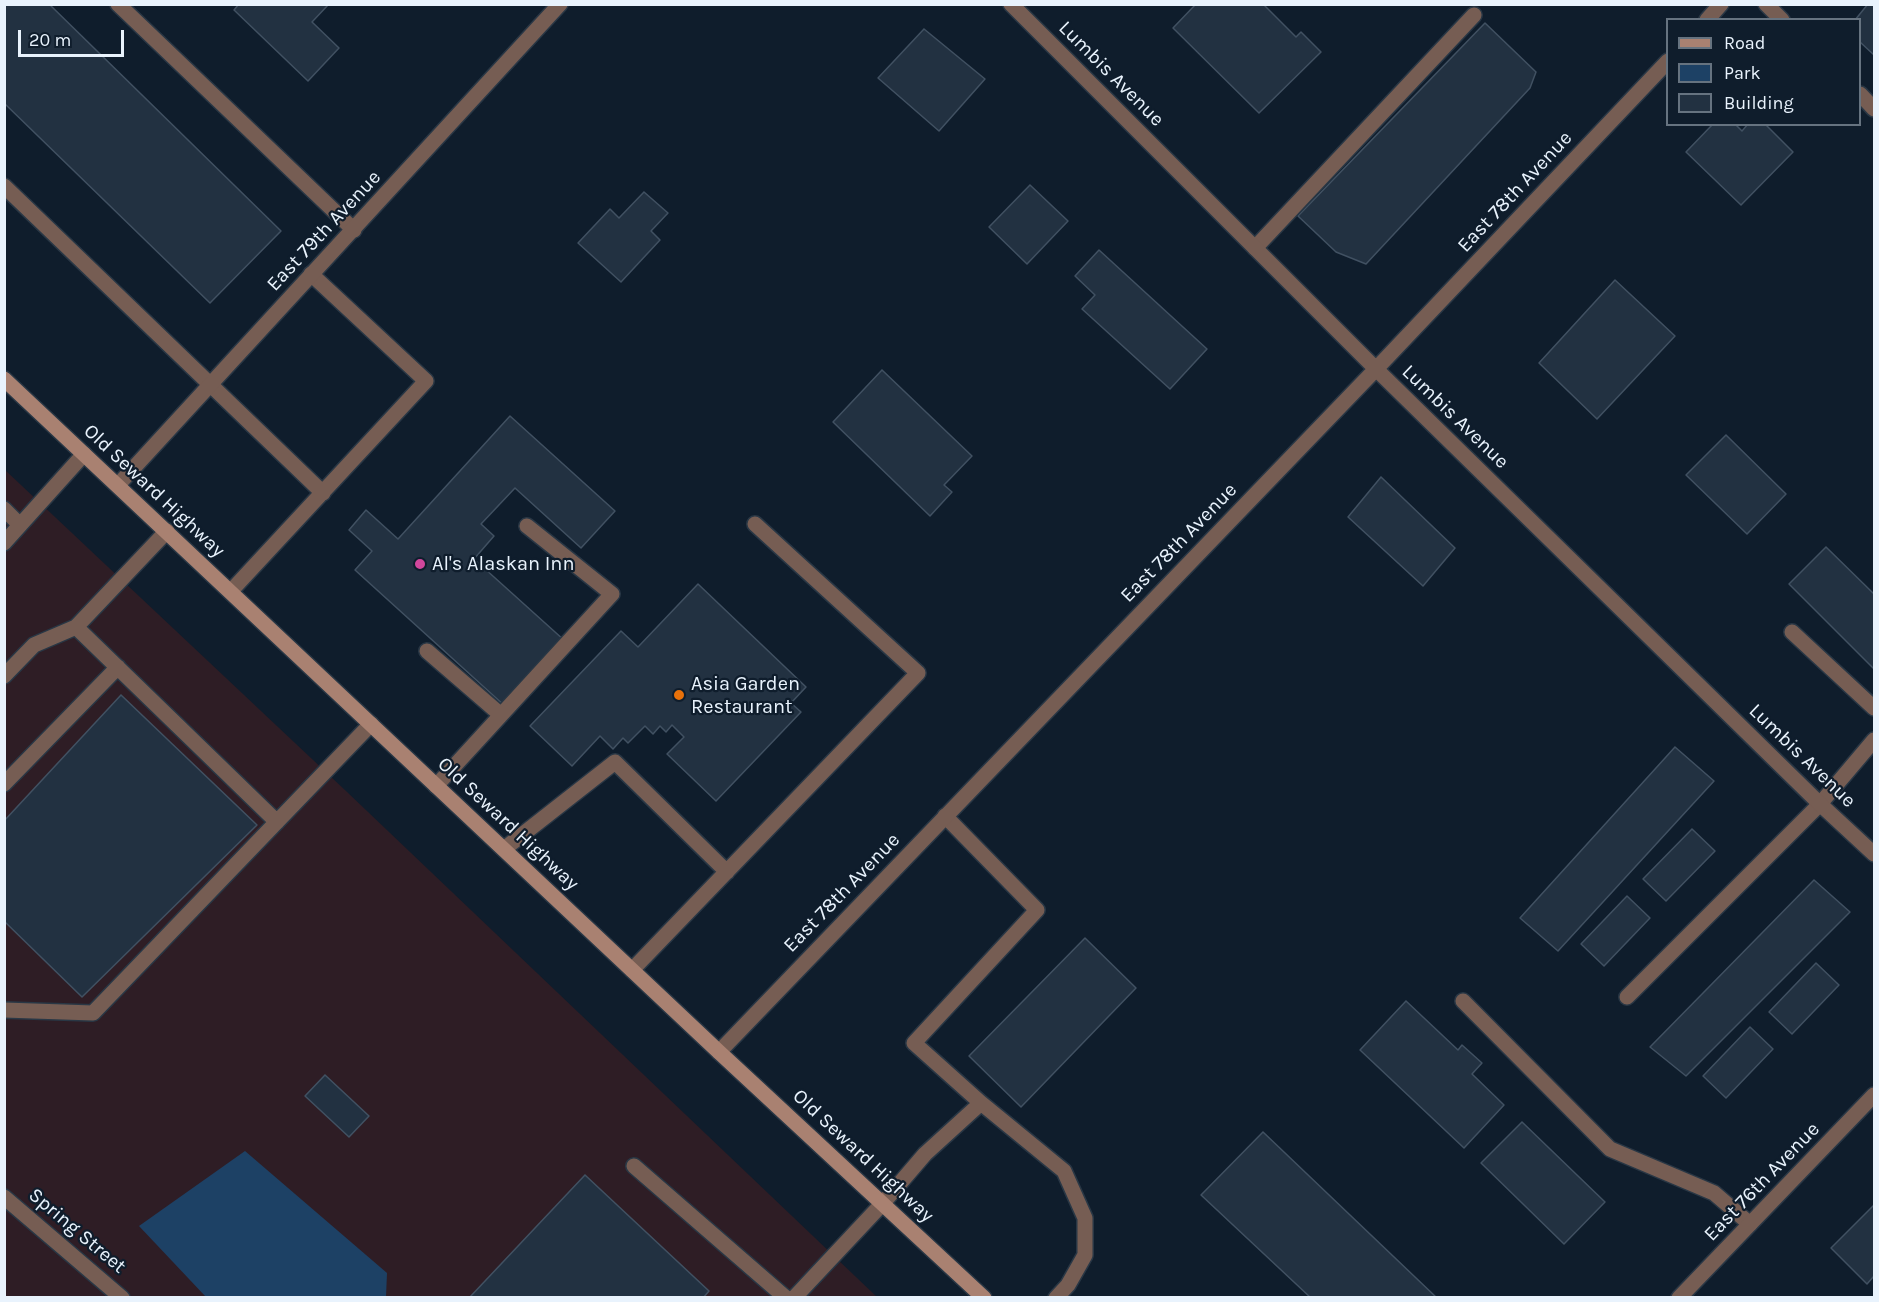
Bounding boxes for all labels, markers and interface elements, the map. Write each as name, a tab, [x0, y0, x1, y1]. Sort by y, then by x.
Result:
street label: Lumbis Avenue	[1053, 16, 1169, 132]
scale bar	[21, 18, 128, 56]
legend	[1666, 18, 1861, 126]
text: 20 m	[29, 29, 71, 51]
text: Road	[1724, 32, 1765, 54]
text: Park	[1724, 62, 1761, 84]
text: Building	[1724, 92, 1794, 114]
street label: East 78th Avenue	[1453, 126, 1577, 258]
street label: East 79th Avenue	[262, 166, 386, 296]
street label: Lumbis Avenue	[1397, 360, 1513, 474]
street label: Old Seward Highway	[78, 419, 230, 563]
street label: East 78th Avenue	[1116, 478, 1242, 608]
place label: Al's Alaskan Inn	[432, 552, 575, 576]
marker: Al's Alaskan Inn	[413, 557, 427, 571]
place label: Asia Garden Restaurant	[691, 672, 800, 719]
marker: Asia Garden Restaurant	[672, 688, 686, 702]
street label: Lumbis Avenue	[1744, 699, 1860, 813]
street label: Old Seward Highway	[432, 752, 584, 896]
street label: East 78th Avenue	[779, 828, 905, 958]
street label: Old Seward Highway	[787, 1084, 939, 1228]
street label: East 76th Avenue	[1699, 1118, 1825, 1246]
street label: Spring Street	[23, 1183, 131, 1279]

